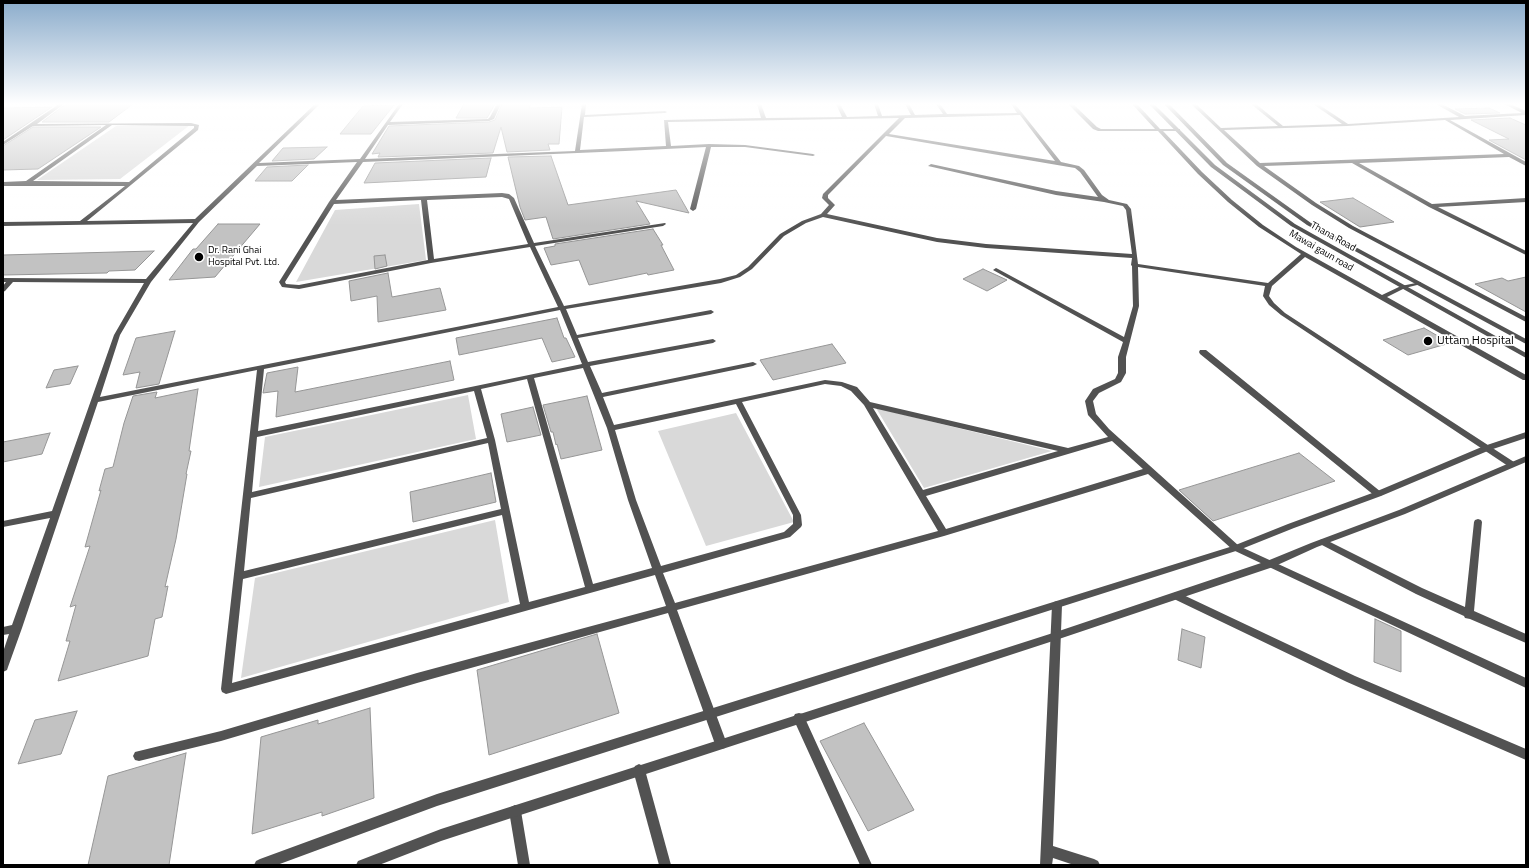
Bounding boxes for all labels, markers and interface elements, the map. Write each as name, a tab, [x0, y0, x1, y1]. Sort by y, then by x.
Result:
street label: Thana Road	[1308, 220, 1358, 254]
street label: Mawai gaun road	[1287, 228, 1355, 274]
place label: Dr. Rani Ghai Hospital Pvt. Ltd.	[208, 245, 279, 268]
marker: Dr. Rani Ghai Hospital Pvt. Ltd.	[193, 251, 205, 263]
place label: Uttam Hospital	[1437, 334, 1514, 348]
marker: Uttam Hospital	[1422, 335, 1434, 347]

